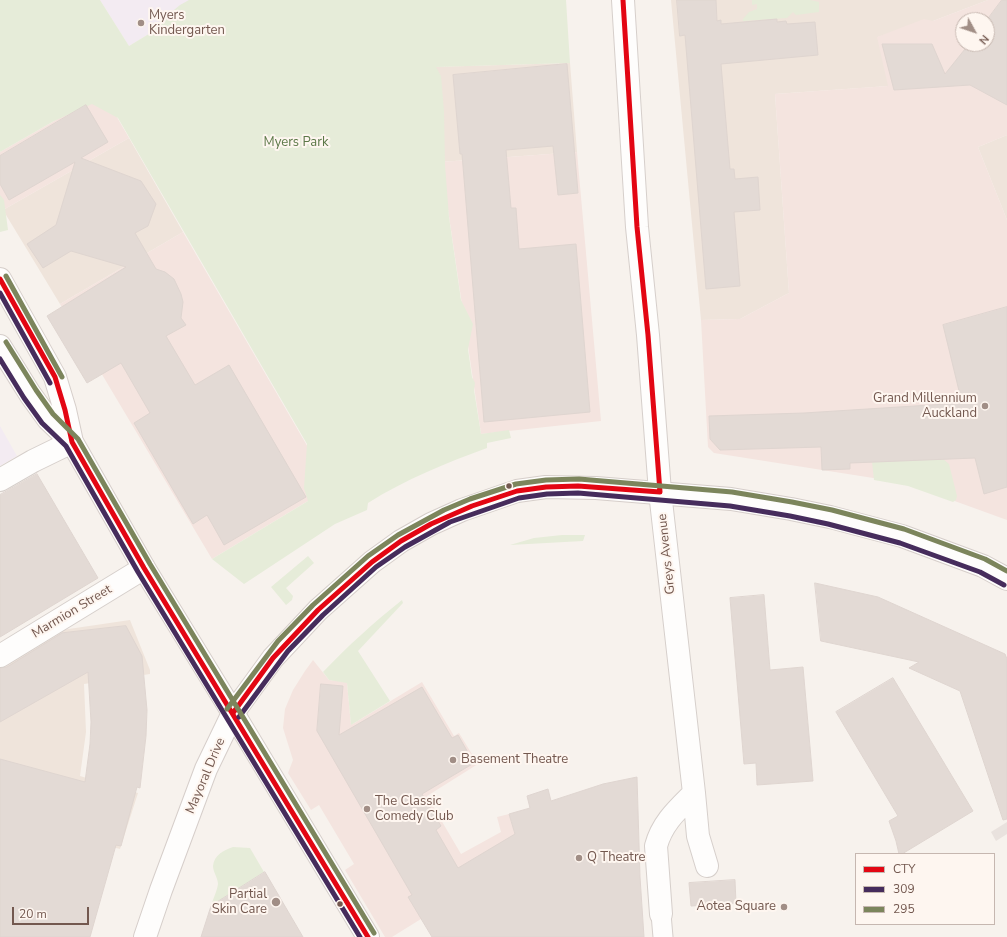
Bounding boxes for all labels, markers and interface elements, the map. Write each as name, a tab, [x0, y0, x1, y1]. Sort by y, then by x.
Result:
place label: Myers Kindergarten	[149, 8, 225, 39]
north arrow	[955, 12, 995, 52]
marker: Myers Kindergarten	[136, 18, 146, 28]
text: N	[975, 31, 992, 47]
park label: Myers Park	[264, 135, 328, 151]
place label: Grand Millennium Auckland	[873, 391, 977, 422]
marker: Grand Millennium Auckland	[980, 401, 990, 411]
unlabelled marker	[504, 481, 514, 491]
street label: Greys Avenue	[655, 513, 679, 595]
street label: Marmion Street	[29, 582, 115, 642]
street label: Mayoral Drive	[183, 736, 229, 816]
place label: Basement Theatre	[461, 752, 568, 768]
marker: Basement Theatre	[448, 755, 458, 765]
place label: The Classic Comedy Club	[375, 794, 454, 825]
marker: The Classic Comedy Club	[362, 804, 372, 814]
place label: Q Theatre	[587, 850, 645, 866]
marker: Q Theatre	[574, 853, 584, 863]
legend	[855, 853, 995, 925]
text: CTY	[893, 861, 915, 877]
text: 309	[893, 881, 915, 897]
place label: Partial Skin Care	[212, 887, 267, 918]
marker: Partial Skin Care	[270, 896, 282, 908]
scale bar	[14, 899, 91, 925]
unlabelled marker	[335, 899, 345, 909]
place label: Aotea Square	[697, 899, 776, 915]
text: 295	[893, 901, 915, 917]
marker: Aotea Square	[779, 902, 789, 912]
text: 20 m	[19, 906, 47, 922]

